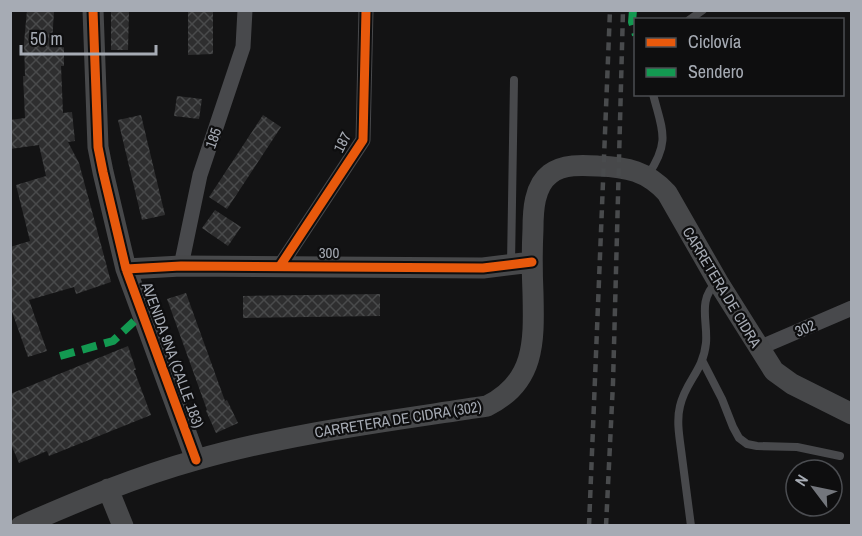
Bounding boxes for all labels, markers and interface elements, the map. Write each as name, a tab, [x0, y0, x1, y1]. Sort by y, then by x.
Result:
scale bar	[21, 18, 156, 56]
legend	[634, 18, 844, 96]
text: 50 m	[30, 26, 63, 51]
text: Ciclovía	[688, 29, 741, 54]
text: Sendero	[688, 59, 744, 84]
street label: 185	[200, 125, 226, 151]
street label: 187	[328, 128, 356, 156]
street label: CARRETERA DE CIDRA	[678, 223, 767, 352]
street label: 300	[319, 242, 339, 263]
street label: AVENIDA 9NA (CALLE 183)	[137, 278, 209, 431]
street label: 302	[791, 314, 819, 342]
street label: CARRETERA DE CIDRA (302)	[313, 395, 483, 443]
north arrow	[784, 458, 844, 518]
text: N	[789, 470, 813, 490]

